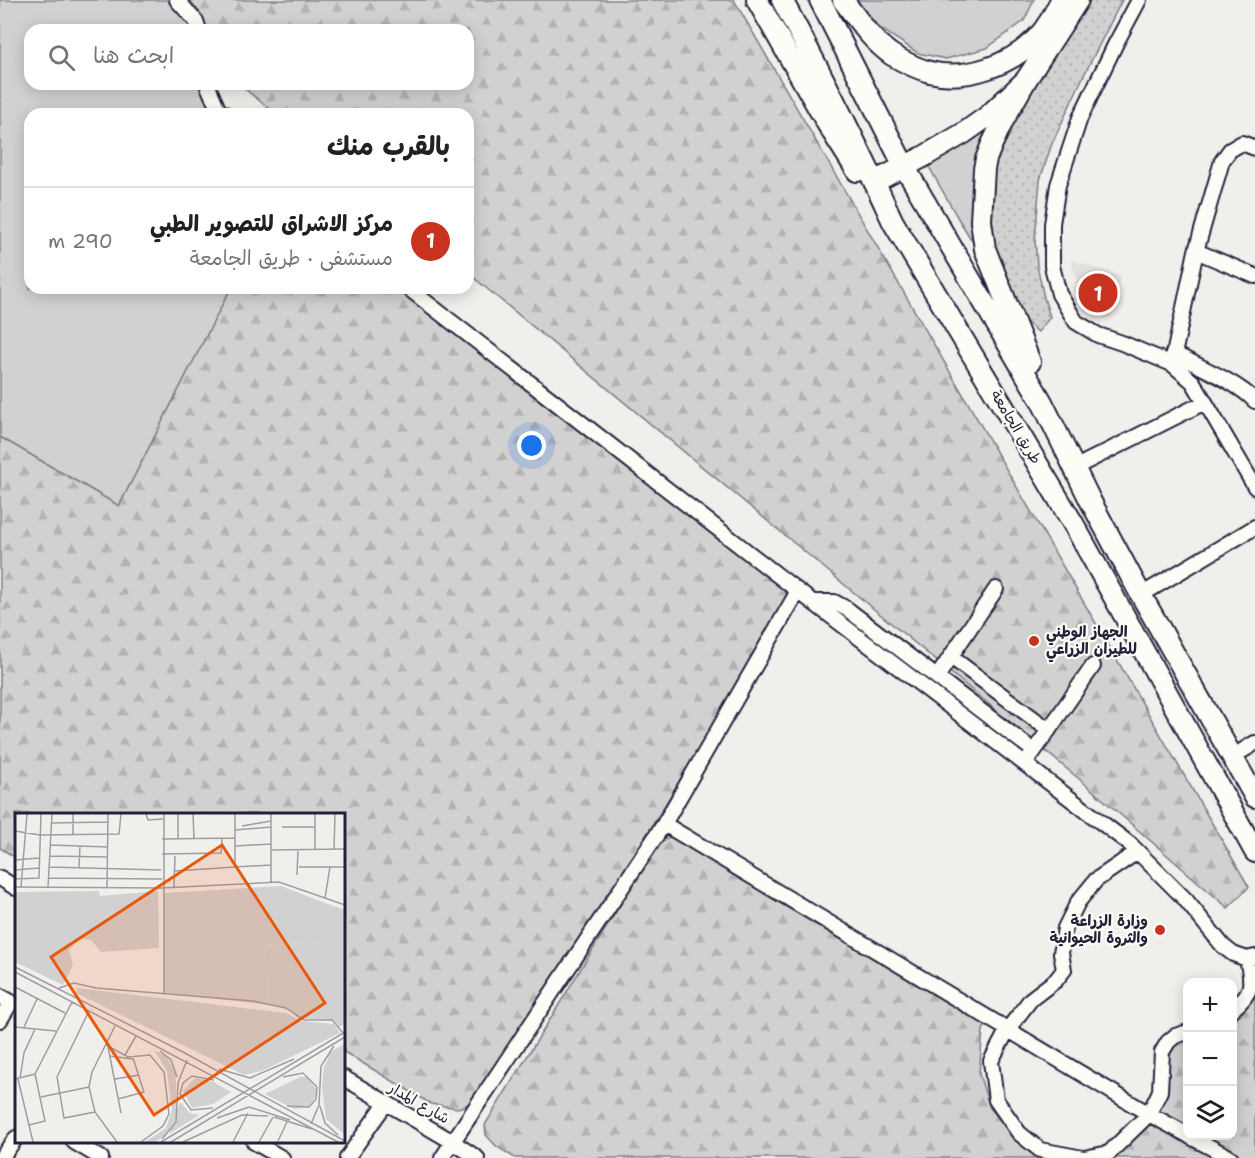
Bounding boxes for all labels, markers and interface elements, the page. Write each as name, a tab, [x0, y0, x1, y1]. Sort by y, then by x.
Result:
search box	[24, 24, 474, 90]
icon: search	[45, 41, 78, 74]
text: ابحث هنا	[93, 41, 174, 70]
text: بالقرب منك	[327, 128, 450, 163]
text: مركز الاشراق للتصوير الطبي	[150, 209, 393, 238]
text: 290 m	[48, 228, 113, 254]
text: 1	[426, 228, 435, 254]
text: مستشفى · طريق الجامعة	[190, 245, 393, 271]
pin: 1	[1078, 270, 1118, 316]
street label: طريق الجامعة	[986, 386, 1046, 468]
your location	[517, 431, 546, 460]
place label: الجهاز الوطني للطيران الزراعي	[1046, 622, 1137, 663]
marker: الجهاز الوطني للطيران الزراعي	[1027, 634, 1041, 648]
inset map	[15, 813, 345, 1143]
place label: وزارة الزراعة والثروة الحيوانية	[1050, 911, 1148, 948]
marker: وزارة الزراعة والثروة الحيوانية	[1153, 923, 1167, 937]
map controls	[1183, 978, 1237, 1140]
button: +	[1183, 978, 1237, 1032]
button: −	[1183, 1032, 1237, 1086]
street label: شارع المدار	[384, 1077, 453, 1128]
button: layers	[1183, 1086, 1237, 1140]

